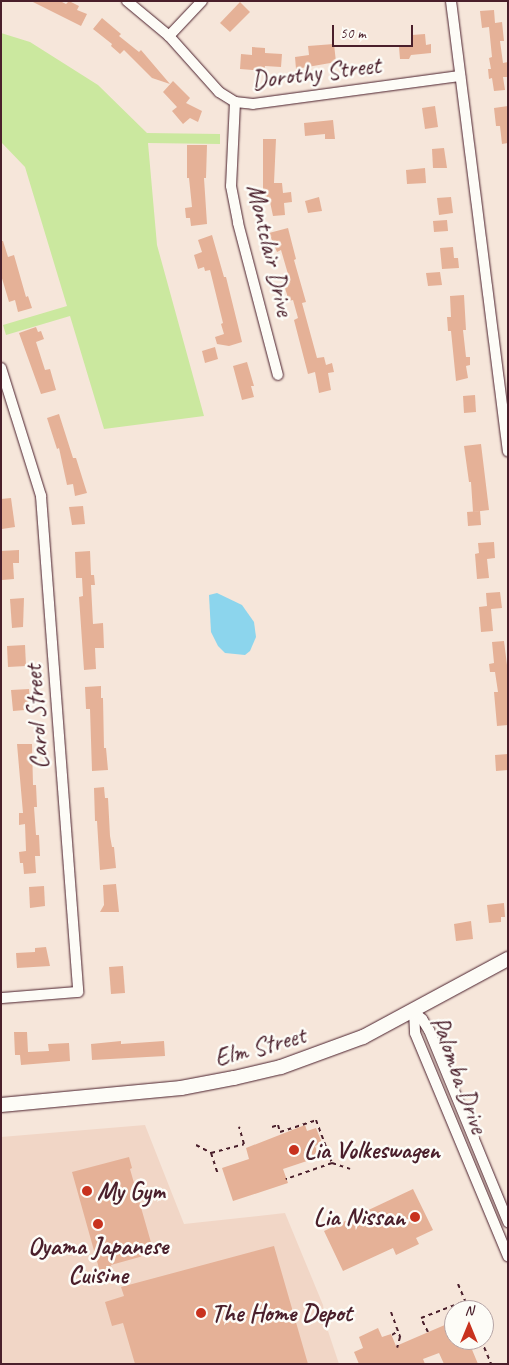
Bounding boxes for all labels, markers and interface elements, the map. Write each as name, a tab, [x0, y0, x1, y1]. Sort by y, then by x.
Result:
scale bar	[334, 15, 415, 47]
text: 50 m	[340, 24, 366, 43]
street label: Dorothy Street	[250, 50, 382, 96]
street label: Montclair Drive	[240, 181, 300, 319]
street label: Carol Street	[18, 663, 56, 771]
street label: Palomba Drive	[424, 1013, 494, 1137]
street label: Elm Street	[211, 1020, 309, 1074]
place label: Lia Volkeswagen	[304, 1135, 440, 1165]
marker: Lia Volkeswagen	[288, 1144, 300, 1156]
place label: My Gym	[97, 1176, 166, 1206]
marker: My Gym	[81, 1185, 93, 1197]
place label: Lia Nissan	[313, 1202, 405, 1232]
marker: Lia Nissan	[409, 1211, 421, 1223]
marker: Oyama Japanese Cuisine	[92, 1218, 104, 1230]
place label: Oyama Japanese Cuisine	[28, 1232, 168, 1291]
place label: The Home Depot	[211, 1298, 351, 1328]
north arrow	[444, 1300, 494, 1350]
text: N	[465, 1302, 473, 1319]
marker: The Home Depot	[195, 1307, 207, 1319]

